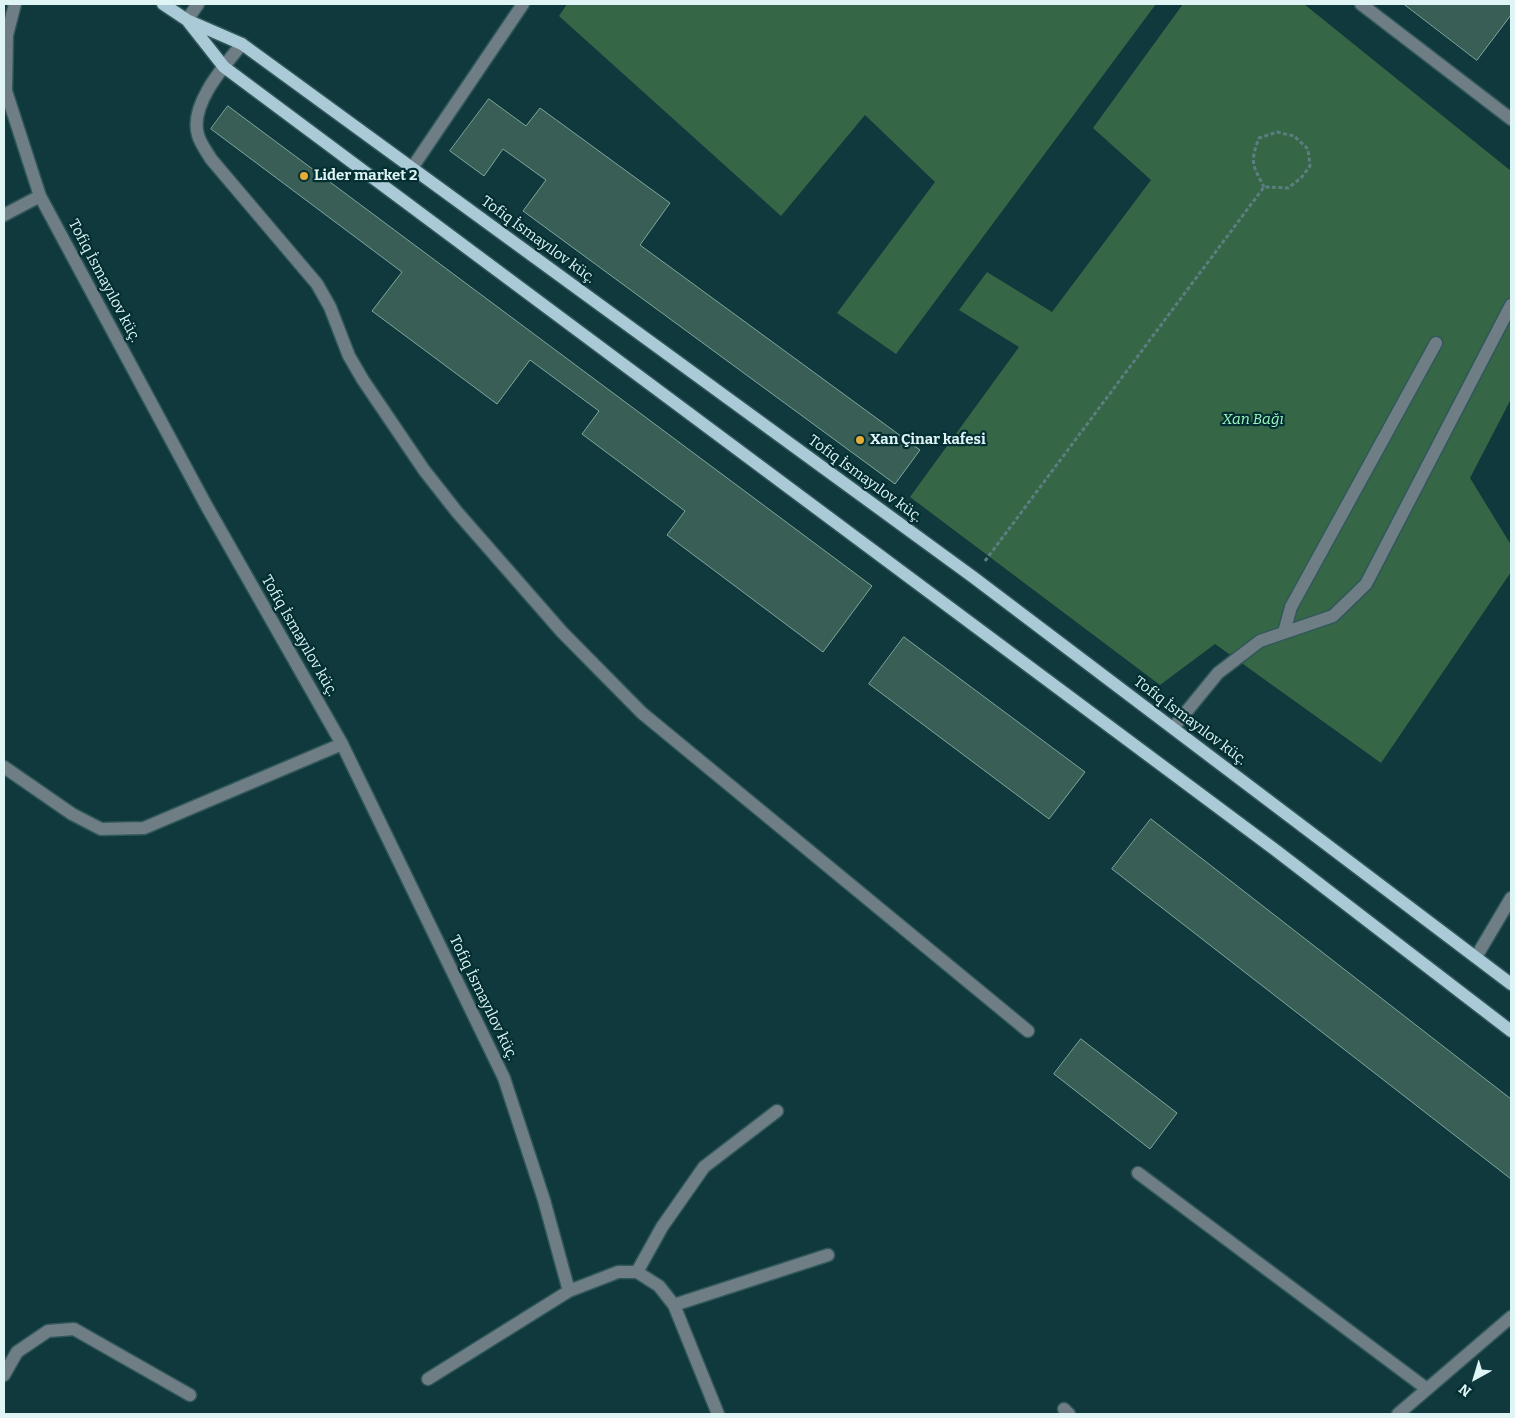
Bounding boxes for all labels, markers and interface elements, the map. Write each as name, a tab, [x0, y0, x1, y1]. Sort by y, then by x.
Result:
place label: Lider market 2	[314, 167, 417, 185]
marker: Lider market 2	[298, 170, 310, 182]
street label: Tofiq İsmayılov küç.	[477, 193, 599, 287]
street label: Tofiq İsmayılov küç.	[64, 216, 144, 346]
park label: Xan Bağı	[1222, 411, 1284, 429]
place label: Xan Çinar kafesi	[870, 431, 986, 449]
street label: Tofiq İsmayılov küç.	[804, 432, 926, 526]
marker: Xan Çinar kafesi	[854, 434, 866, 446]
street label: Tofiq İsmayılov küç.	[257, 572, 341, 700]
street label: Tofiq İsmayılov küç.	[1130, 673, 1250, 769]
street label: Tofiq İsmayılov küç.	[445, 933, 521, 1063]
north arrow	[1450, 1353, 1500, 1403]
text: N	[1456, 1380, 1475, 1400]

